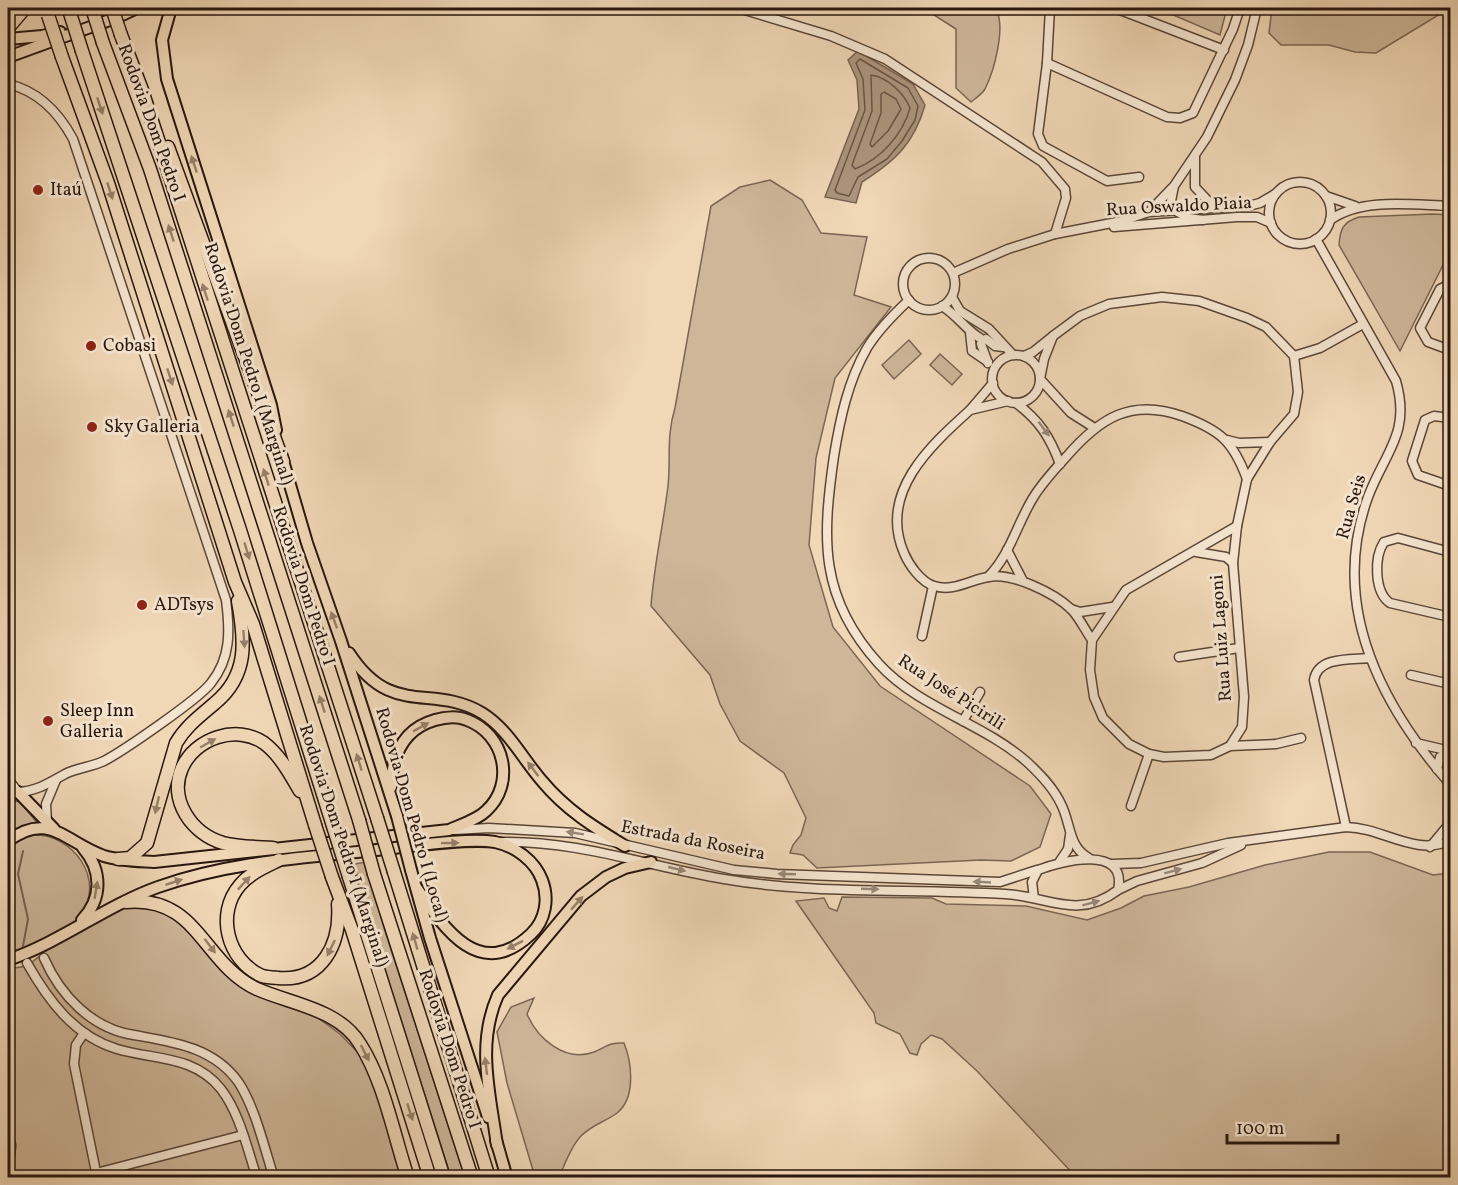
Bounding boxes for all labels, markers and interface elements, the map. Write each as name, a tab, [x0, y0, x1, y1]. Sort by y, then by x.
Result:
street label: Rodovia Dom Pedro I	[111, 40, 191, 206]
one-way arrow	[96, 97, 105, 115]
one-way arrow	[189, 155, 198, 173]
place label: Itaú	[50, 178, 82, 203]
one-way arrow	[106, 182, 116, 200]
marker: Itaú	[31, 183, 45, 197]
street label: Rua Oswaldo Piaia	[1105, 191, 1253, 223]
one-way arrow	[165, 224, 175, 242]
street label: Rodovia Dom Pedro I (Marginal)	[197, 239, 299, 489]
one-way arrow	[200, 283, 210, 301]
place label: Cobasi	[103, 334, 156, 359]
marker: Cobasi	[84, 339, 98, 353]
one-way arrow	[166, 368, 175, 386]
one-way arrow	[226, 409, 235, 427]
place label: Sky Galleria	[104, 415, 200, 440]
marker: Sky Galleria	[85, 420, 99, 434]
one-way arrow	[1037, 422, 1049, 437]
one-way arrow	[261, 468, 270, 486]
street label: Rua Seis	[1331, 472, 1373, 542]
street label: Rodovia Dom Pedro I	[265, 503, 341, 669]
one-way arrow	[242, 542, 252, 560]
street label: Rua Luiz Lagoni	[1205, 574, 1239, 702]
place label: ADTsys	[154, 593, 214, 618]
marker: ADTsys	[135, 598, 149, 612]
one-way arrow	[329, 611, 339, 629]
one-way arrow	[239, 630, 248, 649]
street label: Rua José Picirili	[892, 649, 1010, 737]
one-way arrow	[317, 695, 326, 713]
place label: Sleep Inn Galleria	[60, 699, 134, 745]
street label: Rodovia Dom Pedro I (Local)	[368, 704, 454, 926]
marker: Sleep Inn Galleria	[41, 714, 55, 728]
street label: Rodovia Dom Pedro I (Marginal)	[292, 721, 394, 971]
one-way arrow	[413, 721, 429, 732]
one-way arrow	[200, 738, 217, 748]
one-way arrow	[354, 753, 363, 771]
one-way arrow	[527, 762, 539, 777]
one-way arrow	[151, 796, 161, 815]
street label: Estrada da Roseira	[619, 815, 767, 867]
one-way arrow	[565, 829, 584, 838]
one-way arrow	[440, 839, 459, 848]
one-way arrow	[667, 864, 686, 874]
one-way arrow	[1164, 866, 1182, 876]
one-way arrow	[777, 869, 796, 879]
one-way arrow	[237, 876, 251, 891]
one-way arrow	[165, 877, 183, 886]
one-way arrow	[972, 877, 991, 886]
one-way arrow	[92, 881, 101, 900]
one-way arrow	[861, 884, 880, 894]
one-way arrow	[570, 895, 584, 910]
one-way arrow	[1082, 898, 1100, 907]
one-way arrow	[410, 932, 419, 950]
one-way arrow	[203, 938, 215, 953]
one-way arrow	[327, 939, 336, 956]
one-way arrow	[506, 940, 523, 950]
street label: Rodovia Dom Pedro I	[411, 966, 487, 1132]
one-way arrow	[361, 1045, 370, 1062]
one-way arrow	[481, 1056, 491, 1075]
one-way arrow	[406, 1103, 415, 1121]
scale bar	[1227, 1107, 1338, 1145]
text: 100 m	[1236, 1117, 1285, 1142]

